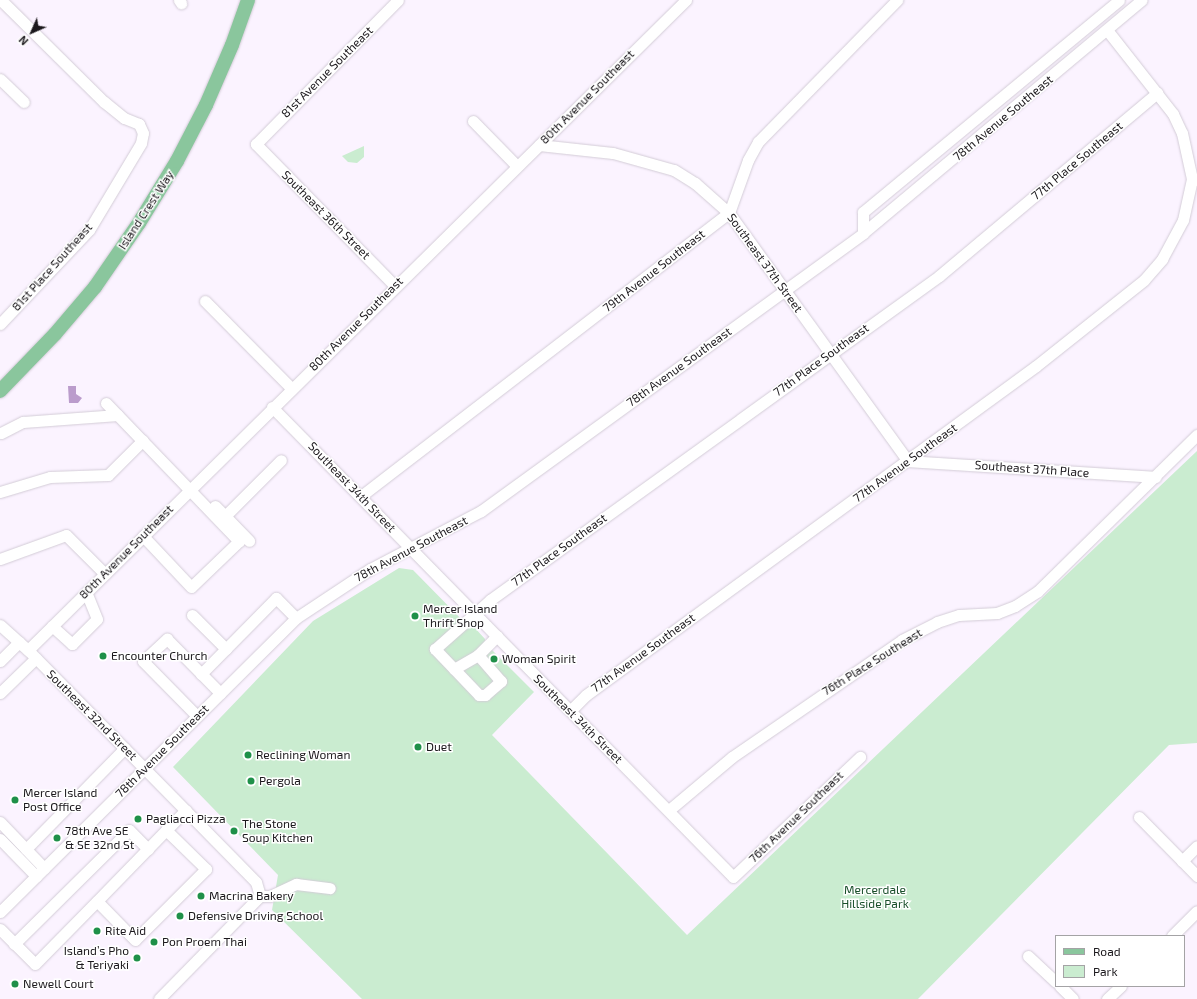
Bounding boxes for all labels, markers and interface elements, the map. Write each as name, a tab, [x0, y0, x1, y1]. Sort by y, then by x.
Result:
north arrow	[12, 12, 52, 52]
street label: 81st Avenue Southeast	[278, 23, 376, 121]
text: N	[16, 33, 31, 48]
street label: 80th Avenue Southeast	[537, 47, 637, 147]
street label: 78th Avenue Southeast	[950, 72, 1056, 164]
street label: 77th Place Southeast	[1029, 119, 1125, 203]
street label: Island Crest Way	[115, 168, 177, 252]
street label: Southeast 36th Street	[279, 168, 373, 262]
street label: Southeast 37th Street	[724, 211, 806, 315]
street label: 81st Place Southeast	[9, 220, 95, 314]
street label: 79th Avenue Southeast	[600, 227, 708, 315]
street label: 80th Avenue Southeast	[306, 274, 406, 374]
street label: 77th Place Southeast	[771, 321, 871, 399]
street label: 78th Avenue Southeast	[624, 324, 734, 410]
street label: 77th Avenue Southeast	[850, 420, 960, 506]
street label: Southeast 34th Street	[305, 439, 399, 535]
street label: Southeast 37th Place	[974, 458, 1090, 480]
street label: 80th Avenue Southeast	[76, 502, 176, 602]
street label: 77th Place Southeast	[509, 511, 609, 589]
street label: 78th Avenue Southeast	[352, 513, 470, 585]
place label: Mercer Island Thrift Shop	[423, 602, 498, 630]
street label: 77th Avenue Southeast	[588, 610, 698, 696]
marker: Mercer Island Thrift Shop	[410, 611, 420, 621]
street label: 76th Place Southeast	[819, 625, 925, 699]
place label: Encounter Church	[111, 649, 208, 663]
marker: Encounter Church	[98, 651, 108, 661]
place label: Woman Spirit	[502, 652, 576, 666]
marker: Woman Spirit	[489, 654, 499, 664]
street label: Southeast 32nd Street	[44, 667, 140, 763]
street label: Southeast 34th Street	[531, 672, 625, 766]
street label: 78th Avenue Southeast	[112, 701, 212, 801]
place label: Duet	[426, 740, 452, 754]
marker: Duet	[413, 742, 423, 752]
place label: Reclining Woman	[256, 748, 351, 762]
marker: Reclining Woman	[243, 750, 253, 760]
street label: 76th Avenue Southeast	[746, 768, 846, 866]
place label: Pergola	[259, 774, 301, 788]
marker: Pergola	[246, 776, 256, 786]
place label: Mercer Island Post Office	[23, 786, 98, 814]
marker: Mercer Island Post Office	[10, 795, 20, 805]
place label: Pagliacci Pizza	[146, 812, 226, 826]
marker: Pagliacci Pizza	[133, 814, 143, 824]
place label: The Stone Soup Kitchen	[242, 817, 313, 845]
place label: 78th Ave SE & SE 32nd St	[65, 824, 134, 852]
marker: The Stone Soup Kitchen	[229, 826, 239, 836]
marker: 78th Ave SE & SE 32nd St	[52, 833, 62, 843]
park label: Mercerdale Hillside Park	[841, 883, 909, 911]
place label: Macrina Bakery	[209, 889, 294, 903]
marker: Macrina Bakery	[196, 891, 206, 901]
place label: Defensive Driving School	[188, 909, 323, 923]
marker: Defensive Driving School	[175, 911, 185, 921]
place label: Rite Aid	[105, 924, 146, 938]
marker: Rite Aid	[92, 926, 102, 936]
place label: Pon Proem Thai	[162, 935, 247, 949]
legend	[1055, 935, 1185, 987]
marker: Pon Proem Thai	[149, 937, 159, 947]
place label: Island’s Pho & Teriyaki	[64, 944, 129, 972]
text: Road	[1093, 944, 1121, 958]
marker: Island’s Pho & Teriyaki	[132, 953, 142, 963]
text: Park	[1093, 964, 1118, 978]
place label: Newell Court	[23, 977, 94, 991]
marker: Newell Court	[10, 979, 20, 989]

